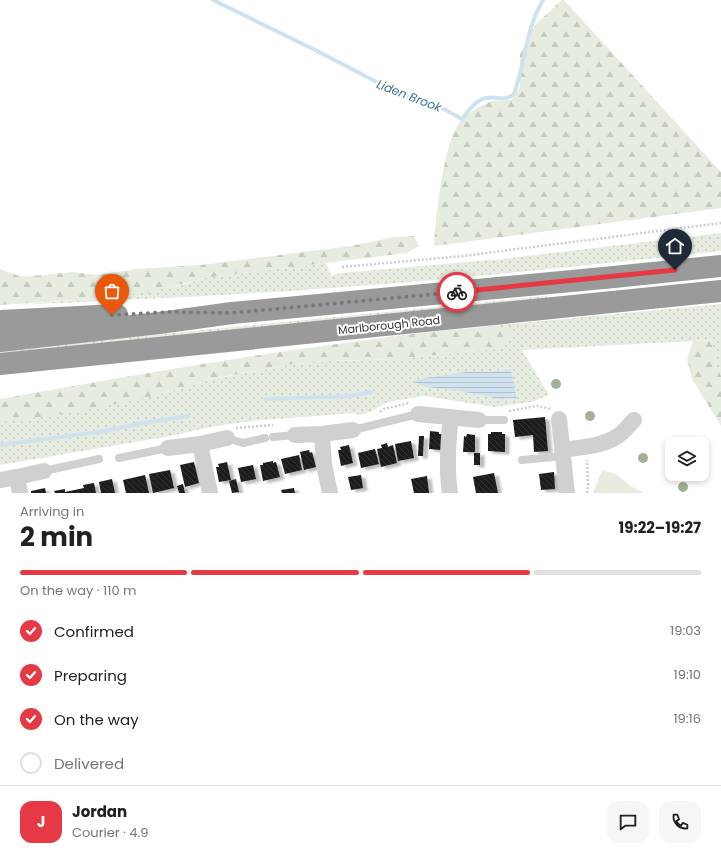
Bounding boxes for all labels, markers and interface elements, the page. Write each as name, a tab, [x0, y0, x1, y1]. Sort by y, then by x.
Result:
water label: Liden Brook	[374, 75, 445, 116]
pin	[658, 229, 692, 270]
icon: home	[664, 235, 686, 257]
courier	[437, 272, 477, 312]
pin	[95, 274, 129, 315]
icon: bag	[101, 280, 123, 302]
icon: bike	[446, 281, 468, 303]
street label: Marlborough Road	[337, 312, 441, 338]
map controls	[665, 437, 709, 481]
button: layers	[665, 437, 709, 481]
text: Arriving in	[20, 502, 84, 521]
text: 19:22–19:27	[619, 517, 701, 538]
text: 2 min	[20, 519, 93, 555]
text: On the way · 110 m	[20, 581, 136, 600]
icon: check	[20, 620, 42, 642]
text: Confirmed	[54, 621, 134, 642]
text: 19:03	[670, 621, 701, 640]
icon: check	[20, 664, 42, 686]
text: Preparing	[54, 665, 127, 686]
text: 19:10	[674, 665, 701, 684]
icon: check	[20, 708, 42, 730]
text: On the way	[54, 709, 139, 730]
text: 19:16	[673, 709, 701, 728]
text: Delivered	[54, 753, 124, 774]
text: Jordan	[72, 801, 127, 822]
button: chat	[607, 801, 649, 843]
button: phone	[659, 801, 701, 843]
text: J	[37, 811, 45, 832]
text: Courier · 4.9	[72, 823, 148, 842]

